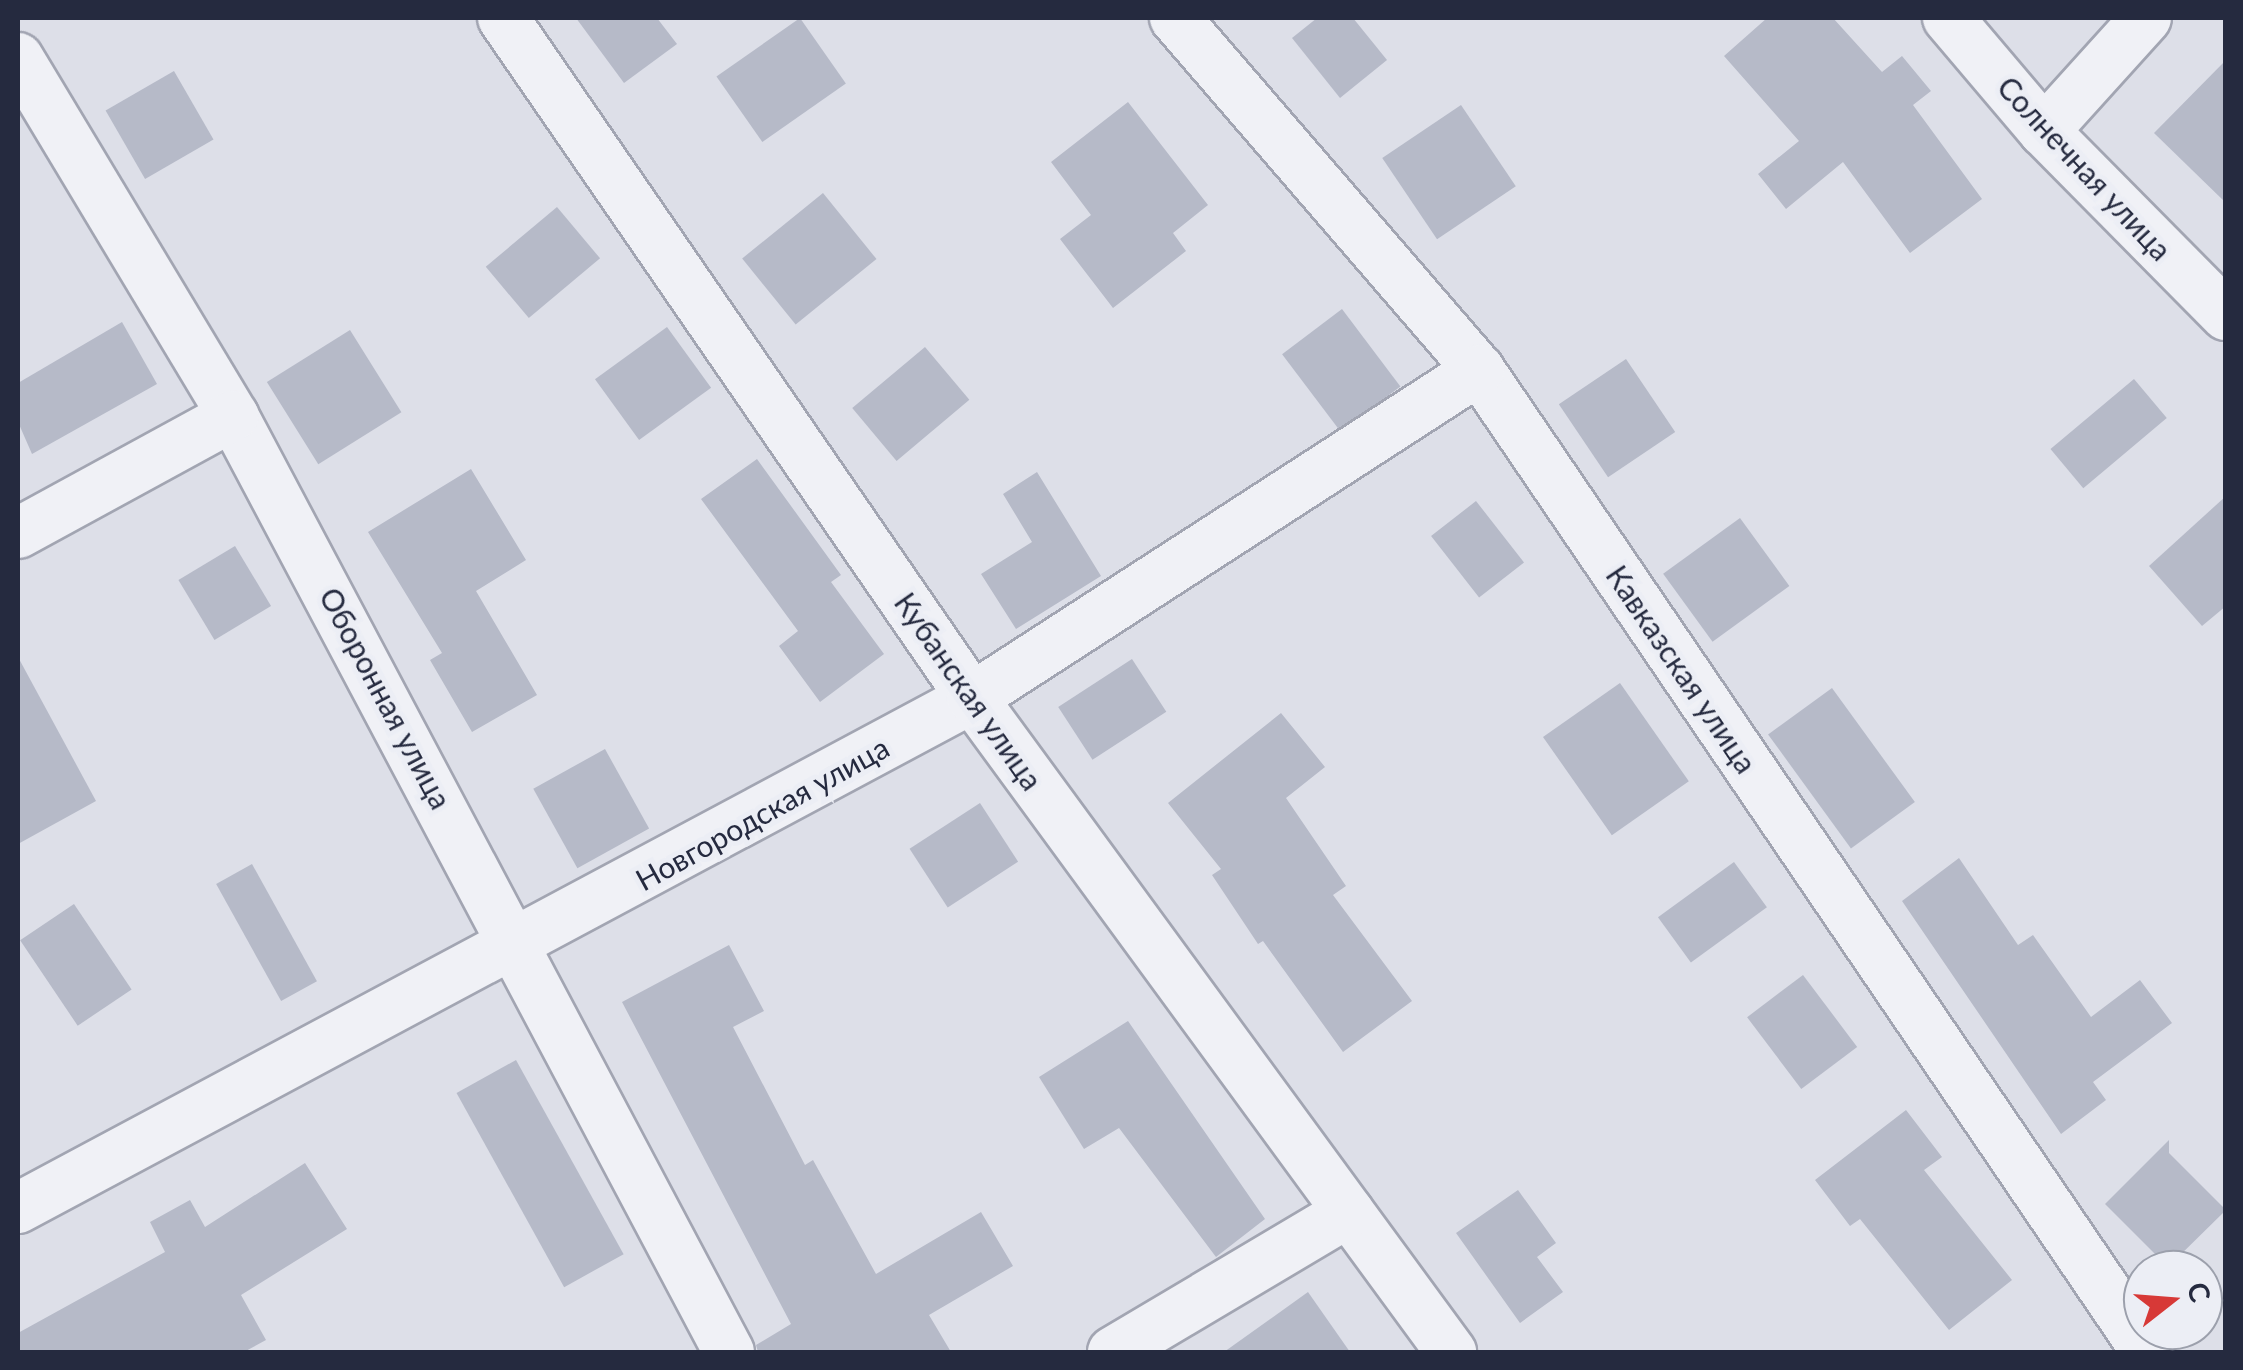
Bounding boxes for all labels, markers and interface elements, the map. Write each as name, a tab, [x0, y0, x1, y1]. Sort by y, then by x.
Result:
street label: Солнечная улица	[1991, 69, 2179, 267]
street label: Кавказская улица	[1599, 558, 1765, 780]
street label: Оборонная улица	[313, 581, 459, 815]
street label: Кубанская улица	[888, 585, 1050, 797]
street label: Новгородская улица	[629, 728, 895, 898]
north arrow	[2123, 1250, 2223, 1350]
text: С	[2181, 1278, 2219, 1306]

